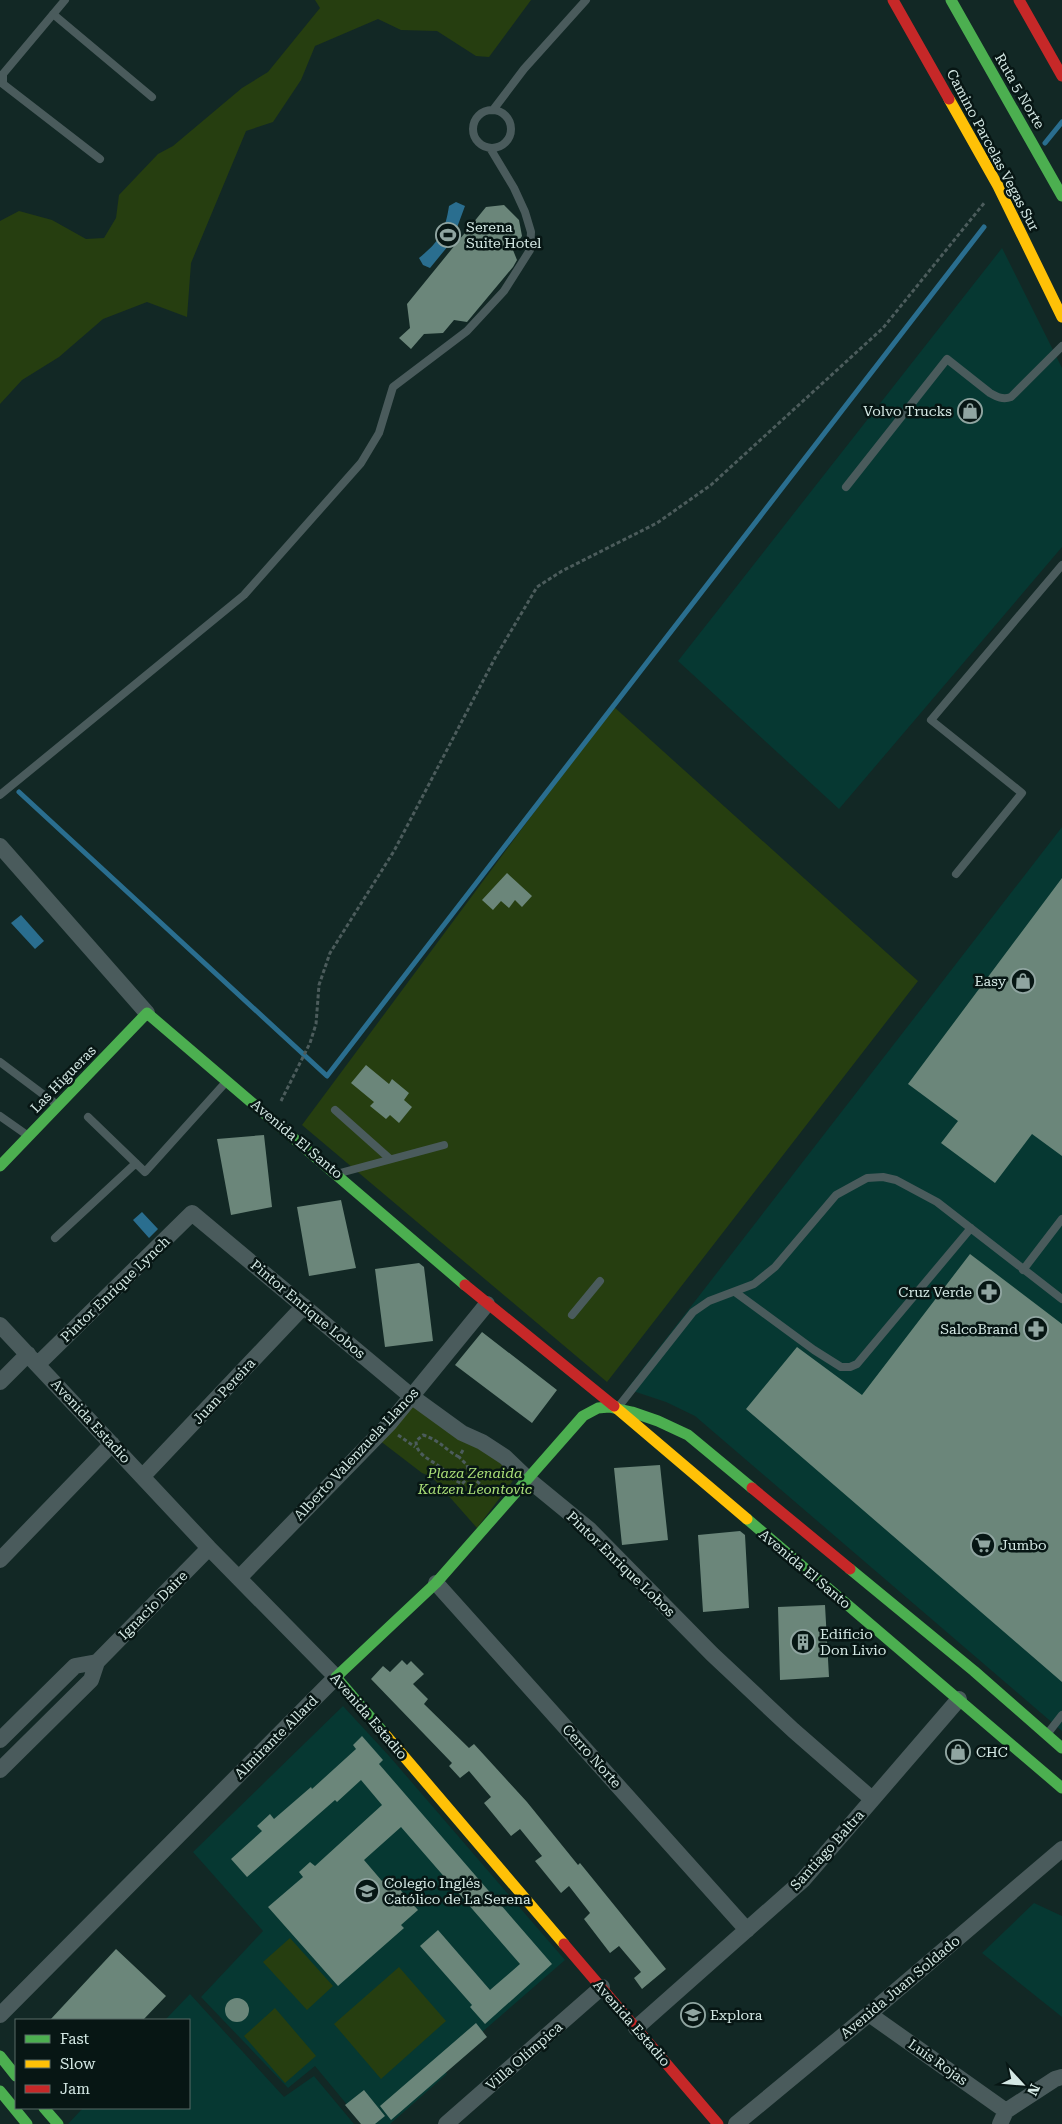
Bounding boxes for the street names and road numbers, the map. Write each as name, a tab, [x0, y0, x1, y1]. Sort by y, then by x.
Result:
street label: Ruta 5 Norte	[992, 51, 1048, 132]
street label: Camino Parcelas Vegas Sur	[944, 66, 1043, 234]
street label: Las Higueras	[27, 1042, 99, 1116]
street label: Avenida El Santo	[248, 1096, 346, 1182]
street label: Pintor Enrique Lynch	[57, 1233, 173, 1345]
street label: Pintor Enrique Lobos	[248, 1257, 369, 1362]
street label: Juan Pereira	[190, 1355, 259, 1427]
street label: Avenida Estadio	[48, 1376, 134, 1466]
street label: Alberto Valenzuela Llanos	[291, 1384, 422, 1523]
street label: Pintor Enrique Lobos	[564, 1508, 679, 1620]
street label: Avenida El Santo	[756, 1526, 854, 1612]
street label: Ignacio Daire	[115, 1567, 191, 1643]
street label: Avenida Estadio	[327, 1670, 411, 1762]
street label: Almirante Allard	[231, 1692, 321, 1782]
street label: Cerro Norte	[559, 1721, 625, 1791]
street label: Santiago Baltra	[787, 1806, 867, 1893]
street label: Avenida Juan Soldado	[837, 1932, 963, 2042]
street label: Avenida Estadio	[590, 1977, 674, 2069]
street label: Villa Olímpica	[483, 2018, 566, 2093]
street label: Luis Rojas	[905, 2036, 971, 2088]

